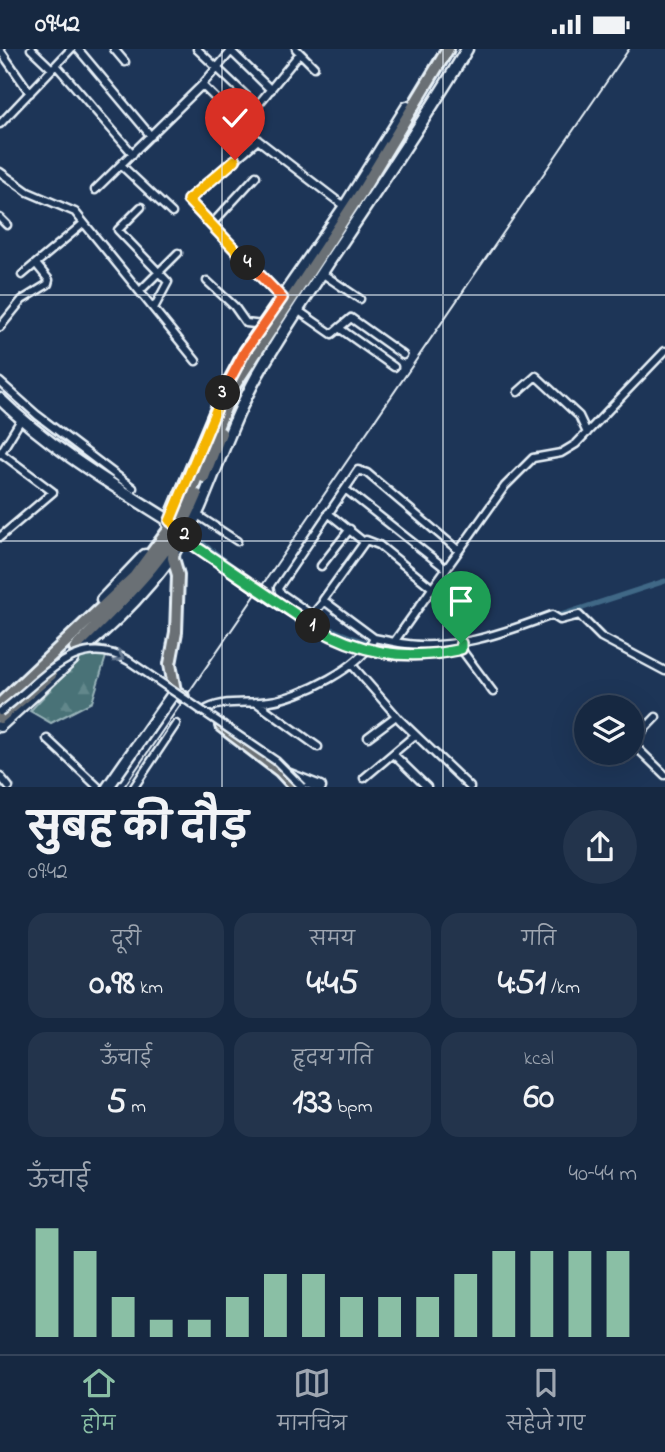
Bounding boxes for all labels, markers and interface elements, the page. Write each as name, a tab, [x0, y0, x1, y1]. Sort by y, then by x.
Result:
text: 09:42	[35, 6, 80, 44]
pin	[205, 88, 265, 160]
icon: check	[216, 99, 254, 137]
pin: 4	[230, 245, 266, 281]
text: 4	[244, 249, 251, 276]
pin: 3	[206, 375, 241, 411]
text: 3	[219, 379, 226, 406]
pin: 2	[168, 517, 202, 553]
text: 2	[180, 521, 189, 548]
pin	[431, 571, 491, 643]
icon: arrive	[442, 582, 480, 620]
pin: 1	[296, 609, 330, 643]
text: 1	[309, 612, 316, 639]
one-way arrow	[112, 649, 124, 663]
map controls	[574, 695, 644, 765]
button: layers	[574, 695, 644, 765]
text: सुबह की दौड़	[28, 802, 248, 858]
button: share	[563, 810, 637, 884]
text: 09:42	[28, 856, 68, 889]
text: दूरी	[111, 927, 141, 954]
text: समय	[310, 927, 355, 954]
text: गति	[522, 927, 556, 954]
text: 0.98	[89, 959, 135, 1010]
text: 4:45	[307, 959, 358, 1010]
text: 4:51	[498, 959, 546, 1010]
text: km	[135, 975, 163, 1002]
text: /km	[546, 975, 580, 1002]
text: ऊँचाई	[101, 1046, 152, 1073]
text: हृदय गति	[292, 1046, 373, 1073]
text: kcal	[524, 1046, 554, 1073]
text: 60	[524, 1073, 554, 1124]
text: 5	[106, 1078, 126, 1129]
text: 133	[293, 1078, 333, 1129]
text: m	[126, 1094, 146, 1121]
text: bpm	[333, 1094, 372, 1121]
text: 40–44 m	[568, 1158, 637, 1191]
text: ऊँचाई	[28, 1165, 90, 1198]
tab: होम	[80, 1364, 118, 1444]
tab: मानचित्र	[277, 1364, 347, 1444]
tab: सहेजे गए	[506, 1364, 585, 1444]

